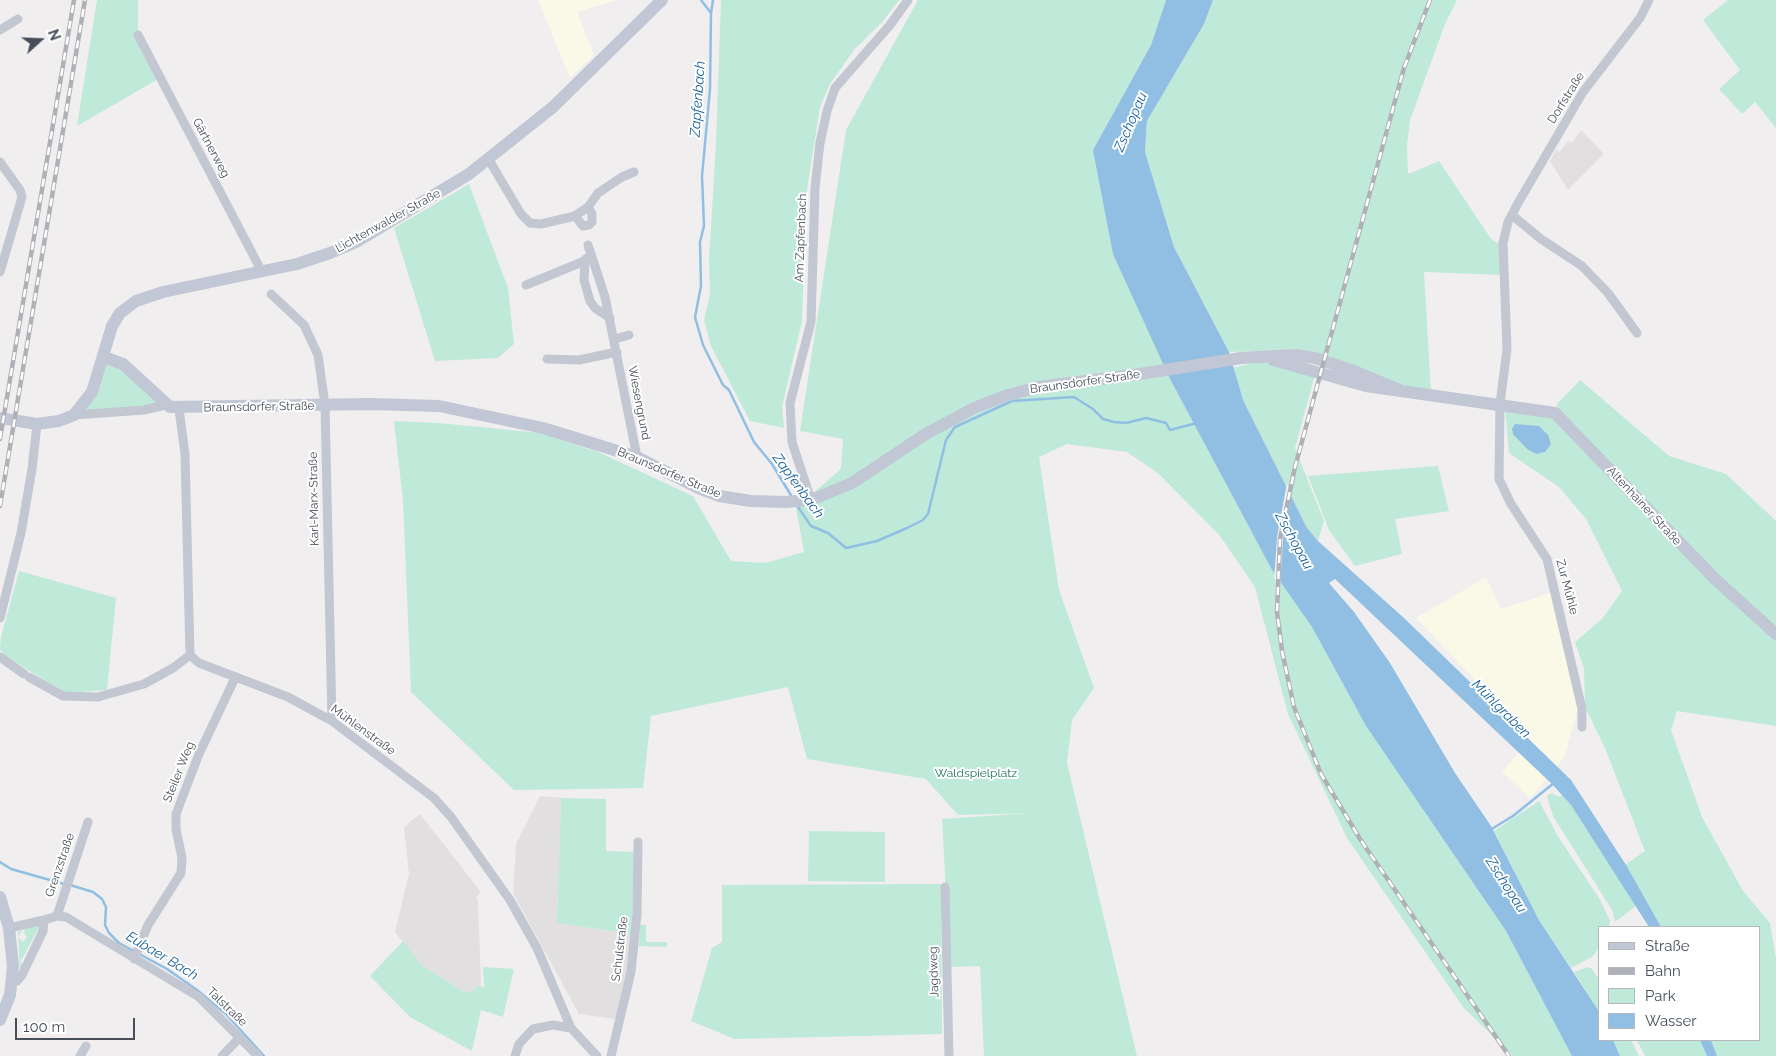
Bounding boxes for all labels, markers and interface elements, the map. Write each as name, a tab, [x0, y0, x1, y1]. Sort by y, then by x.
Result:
north arrow	[15, 15, 65, 65]
text: N	[45, 27, 63, 43]
water label: Zapfenbach	[687, 60, 709, 138]
street label: Dorfstraße	[1545, 70, 1587, 126]
water label: Zschopau	[1111, 90, 1151, 154]
street label: Gärtnerweg	[189, 116, 233, 180]
street label: Lichtenwalder Straße	[333, 186, 443, 256]
street label: Am Zapfenbach	[792, 193, 810, 283]
street label: Wiesengrund	[625, 365, 653, 441]
street label: Braunsdorfer Straße	[1029, 367, 1141, 397]
street label: Braunsdorfer Straße	[203, 399, 315, 415]
street label: Braunsdorfer Straße	[615, 445, 723, 501]
water label: Zapfenbach	[769, 450, 827, 522]
street label: Karl-Marx-Straße	[306, 452, 322, 546]
street label: Altenhainer Straße	[1604, 464, 1684, 548]
water label: Zschopau	[1271, 509, 1317, 573]
street label: Zur Mühle	[1553, 558, 1581, 616]
water label: Mühlgraben	[1468, 676, 1534, 742]
street label: Mühlenstraße	[328, 702, 398, 758]
street label: Steiler Weg	[160, 739, 198, 805]
park label: Waldspielplatz	[935, 766, 1017, 780]
street label: Grenzstraße	[42, 831, 78, 899]
water label: Zschopau	[1482, 854, 1530, 916]
street label: Schulstraße	[609, 916, 631, 982]
legend	[1598, 926, 1761, 1041]
water label: Eubaer Bach	[123, 928, 201, 984]
text: Straße	[1645, 937, 1689, 955]
street label: Jagdweg	[926, 946, 942, 998]
text: Bahn	[1645, 962, 1681, 980]
street label: Talstraße	[204, 984, 250, 1030]
text: Park	[1645, 987, 1676, 1005]
scale bar	[18, 1008, 138, 1040]
text: Wasser	[1645, 1012, 1697, 1030]
text: 100 m	[23, 1018, 65, 1036]

